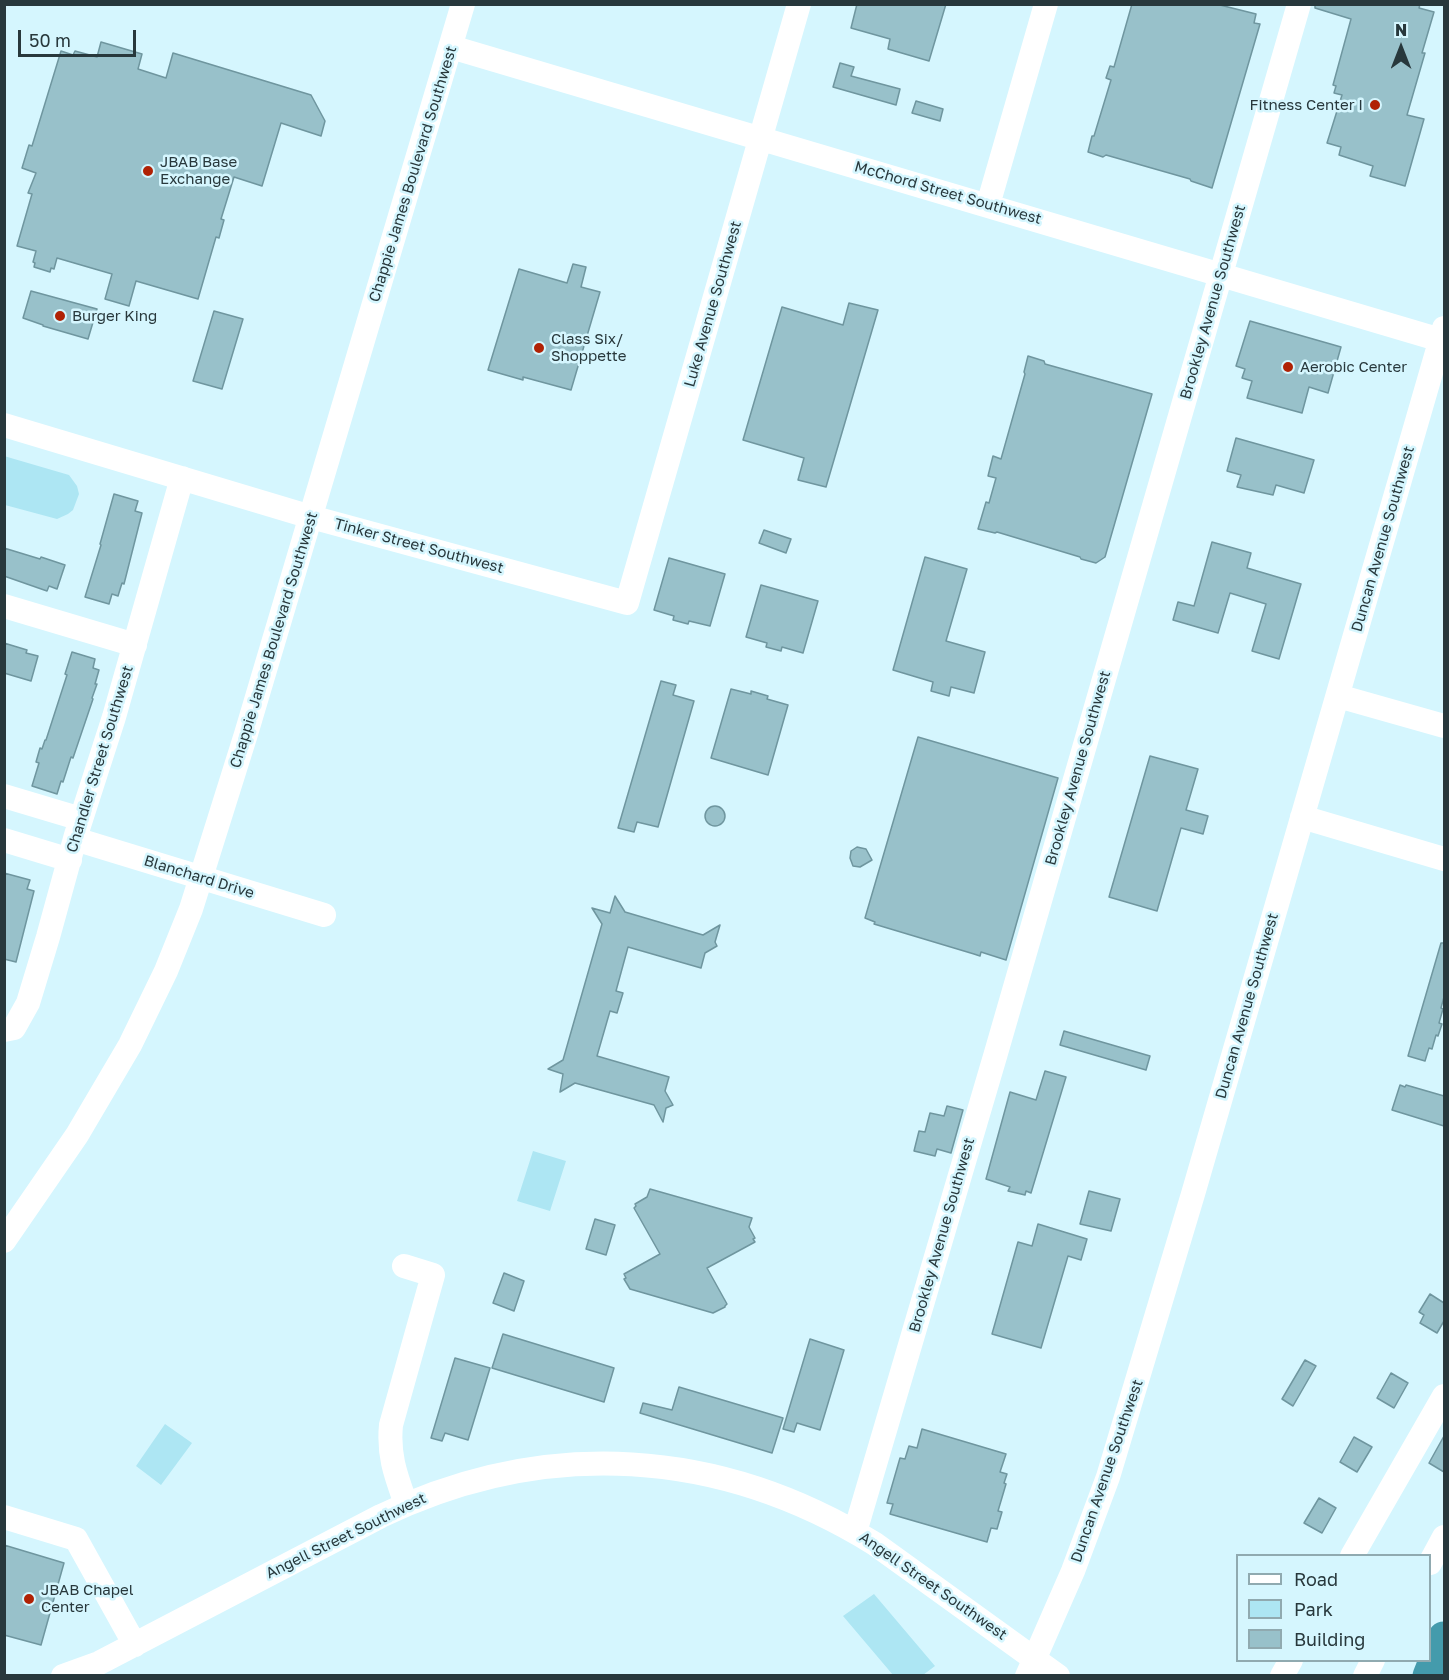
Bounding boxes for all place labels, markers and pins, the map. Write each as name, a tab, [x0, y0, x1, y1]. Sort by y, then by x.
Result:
place label: Fitness Center I	[1249, 96, 1363, 114]
marker: Fitness Center I	[1368, 98, 1382, 112]
place label: JBAB Base Exchange	[160, 153, 237, 188]
marker: JBAB Base Exchange	[141, 164, 155, 178]
place label: Burger King	[72, 307, 157, 325]
marker: Burger King	[53, 309, 67, 323]
place label: Class Six/ Shoppette	[551, 330, 627, 365]
marker: Class Six/ Shoppette	[532, 341, 546, 355]
place label: Aerobic Center	[1300, 358, 1407, 376]
marker: Aerobic Center	[1281, 360, 1295, 374]
place label: JBAB Chapel Center	[41, 1581, 134, 1616]
marker: JBAB Chapel Center	[22, 1592, 36, 1606]

